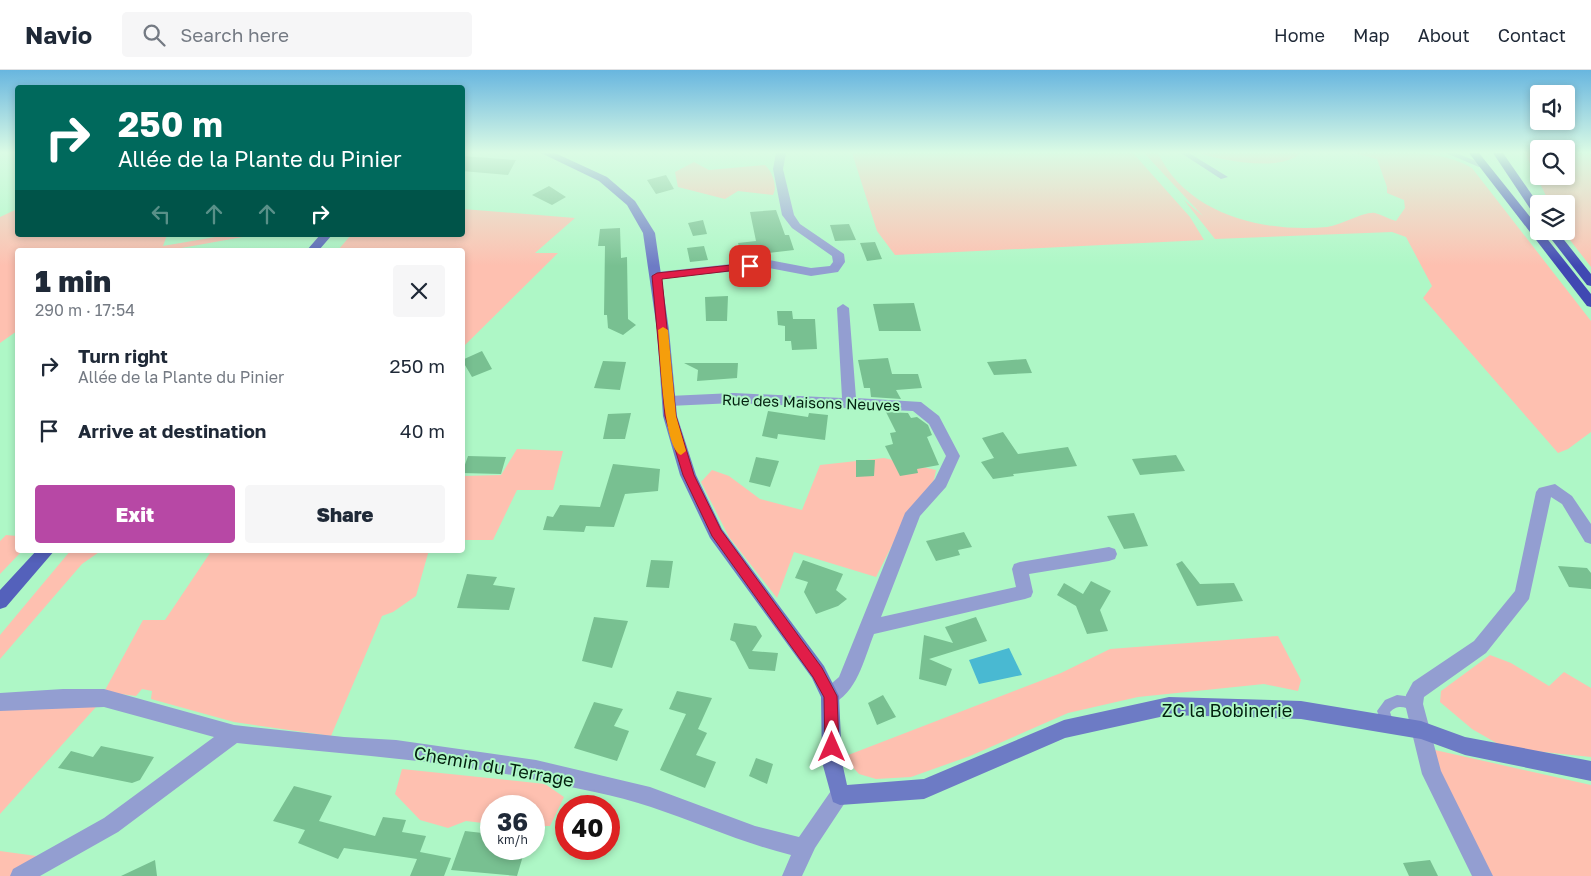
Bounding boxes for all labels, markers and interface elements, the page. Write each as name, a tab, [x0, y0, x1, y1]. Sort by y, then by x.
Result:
search box	[122, 12, 472, 57]
text: Navio	[25, 20, 92, 49]
icon: search	[140, 21, 168, 49]
text: Search here	[180, 23, 289, 46]
text: Home	[1274, 24, 1325, 46]
text: Map	[1353, 24, 1390, 46]
text: About	[1418, 24, 1470, 46]
text: Contact	[1498, 24, 1566, 46]
map controls	[1530, 85, 1575, 240]
button: sound	[1530, 85, 1575, 130]
text: 250 m	[118, 103, 223, 145]
icon: right	[35, 105, 100, 170]
button: search	[1530, 140, 1575, 185]
text: Allée de la Plante du Pinier	[118, 145, 402, 172]
button: layers	[1530, 195, 1575, 240]
icon: left	[147, 200, 175, 228]
icon: ahead	[200, 200, 228, 228]
icon: ahead	[253, 200, 281, 228]
icon: right	[306, 200, 334, 228]
pin	[729, 245, 771, 287]
icon: arrive	[736, 252, 764, 280]
text: 1 min	[35, 263, 111, 299]
button: close	[393, 265, 445, 317]
text: 290 m · 17:54	[35, 300, 135, 320]
text: Turn right	[78, 344, 168, 367]
icon: right	[35, 352, 63, 380]
text: 250 m	[390, 354, 445, 377]
text: Allée de la Plante du Pinier	[78, 367, 284, 387]
street label: Rue des Maisons Neuves	[722, 390, 900, 414]
icon: arrive	[35, 417, 63, 445]
text: Arrive at destination	[78, 419, 266, 442]
text: 40 m	[400, 419, 445, 442]
button: Exit	[35, 485, 235, 543]
button: Share	[245, 485, 445, 543]
street label: ZC la Bobinerie	[1162, 699, 1292, 721]
position arrow	[805, 720, 857, 772]
street label: Chemin du Terrage	[412, 741, 576, 791]
speed limit sign: 40	[555, 795, 620, 860]
text: 36	[497, 806, 528, 837]
text: km/h	[497, 832, 528, 847]

